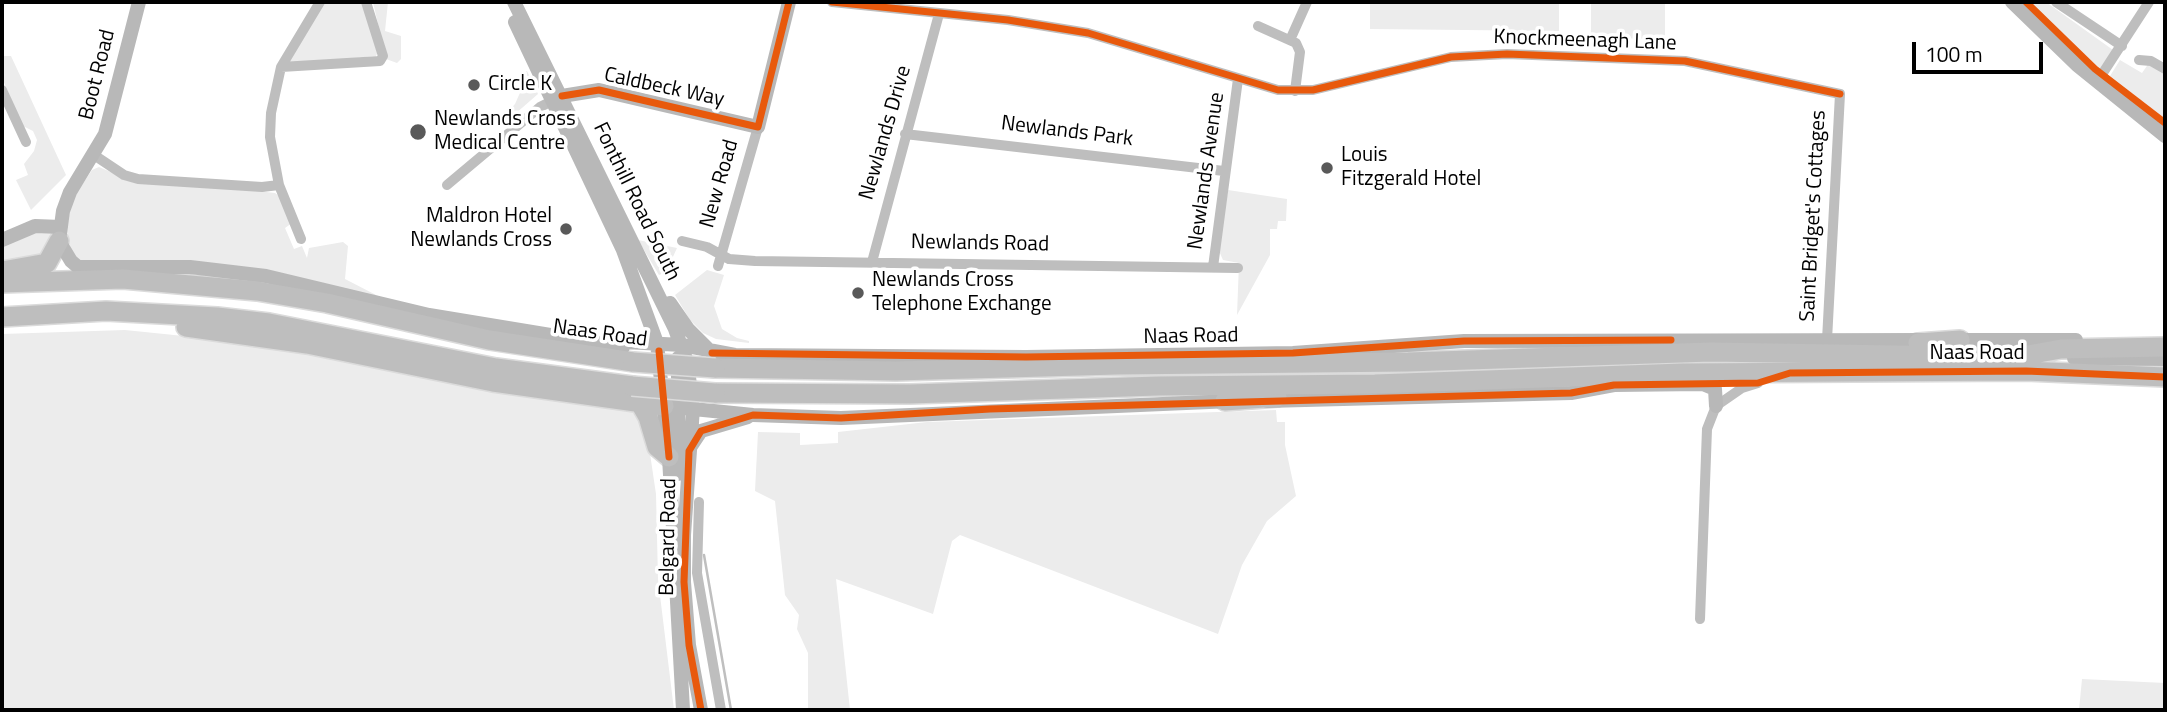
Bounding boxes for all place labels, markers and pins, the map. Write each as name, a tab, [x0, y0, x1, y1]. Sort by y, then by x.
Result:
place label: Circle K	[488, 72, 552, 98]
marker: Circle K	[466, 77, 482, 93]
place label: Newlands Cross Medical Centre	[434, 107, 576, 157]
marker: Newlands Cross Medical Centre	[408, 122, 428, 142]
place label: Louis Fitzgerald Hotel	[1341, 143, 1481, 193]
marker: Louis Fitzgerald Hotel	[1319, 160, 1335, 176]
place label: Maldron Hotel Newlands Cross	[410, 204, 552, 254]
marker: Maldron Hotel Newlands Cross	[558, 221, 574, 237]
place label: Newlands Cross Telephone Exchange	[872, 268, 1052, 318]
marker: Newlands Cross Telephone Exchange	[850, 285, 866, 301]

